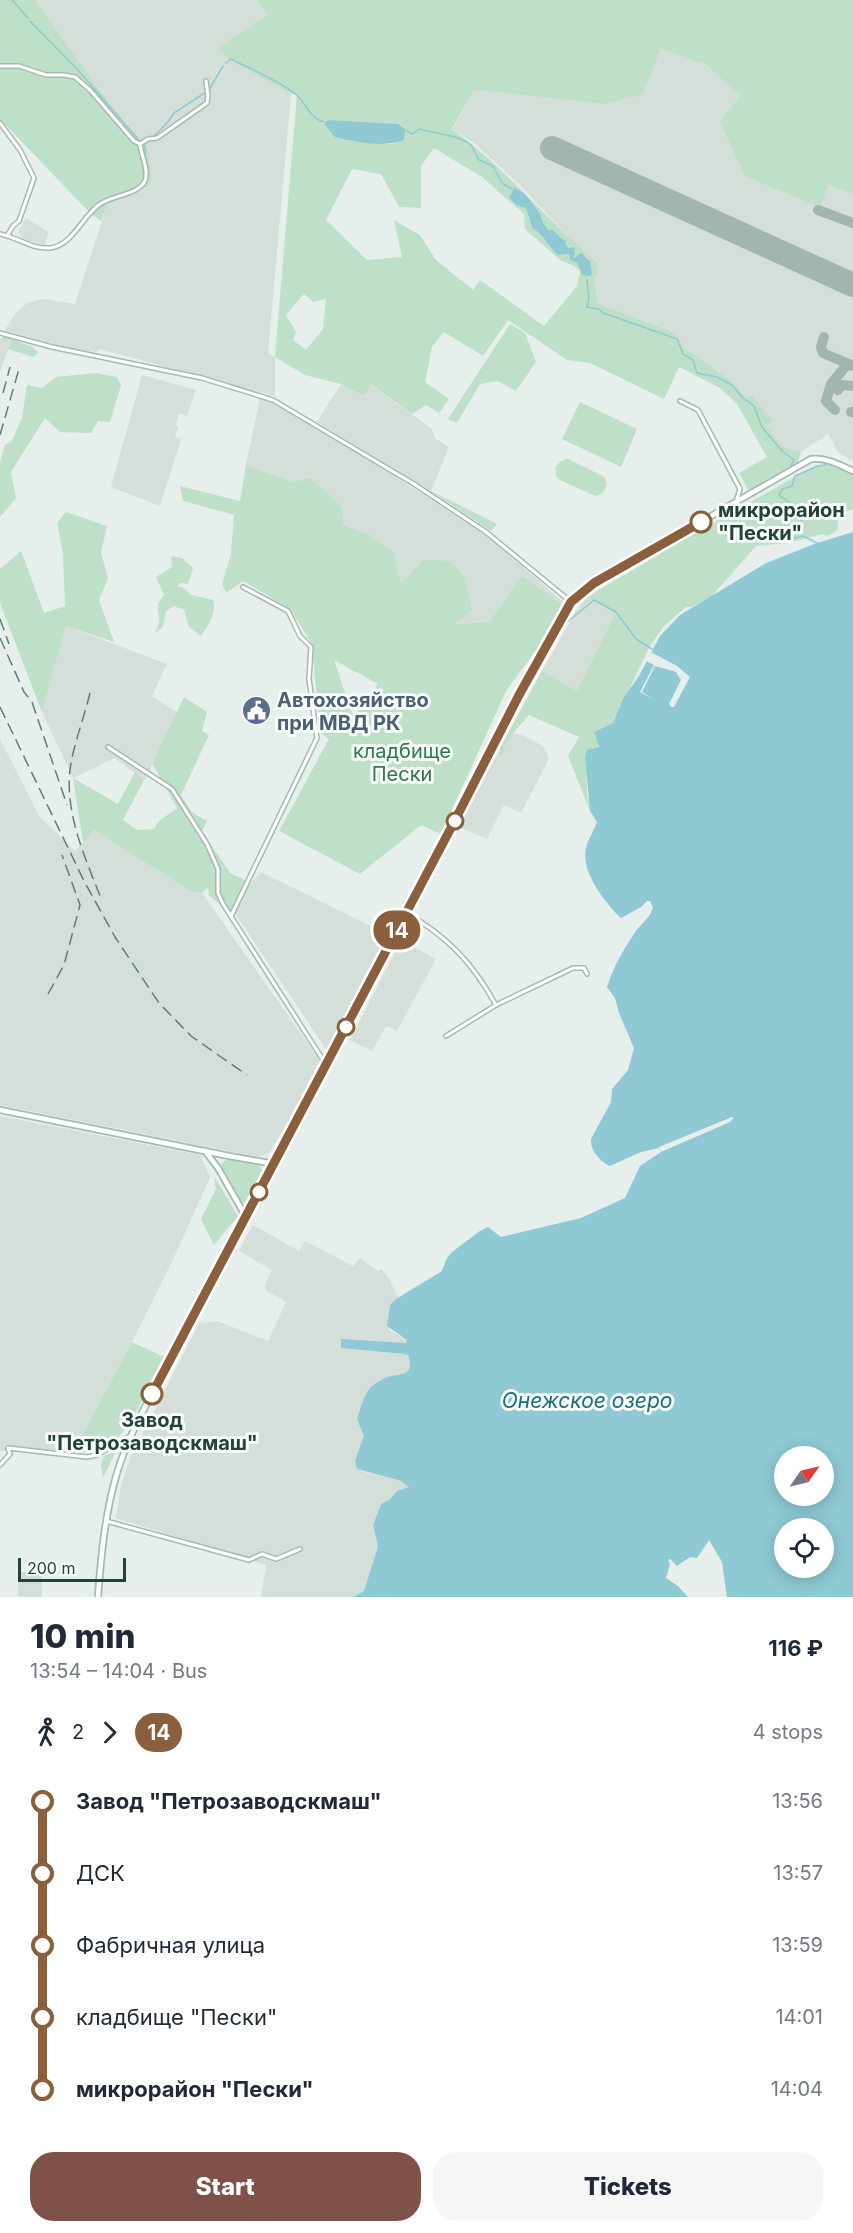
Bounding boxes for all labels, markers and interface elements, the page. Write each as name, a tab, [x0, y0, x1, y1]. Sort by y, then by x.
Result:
place label: микрорайон "Пески"	[718, 498, 845, 545]
marker: микрорайон "Пески"	[690, 511, 712, 533]
place label: Автохозяйство при МВД РК	[277, 688, 429, 735]
public building icon: Автохозяйство при МВД РК	[240, 695, 272, 727]
park label: кладбище Пески	[353, 739, 451, 786]
unlabelled marker	[446, 812, 464, 830]
line badge: 14	[370, 910, 424, 950]
text: 14	[385, 918, 409, 943]
unlabelled marker	[337, 1018, 355, 1036]
unlabelled marker	[250, 1183, 268, 1201]
marker: Завод "Петрозаводскмаш"	[141, 1383, 163, 1405]
water label: Онежское озеро	[502, 1388, 672, 1413]
place label: Завод "Петрозаводскмаш"	[46, 1408, 258, 1455]
north arrow	[774, 1446, 834, 1506]
map controls	[774, 1446, 834, 1578]
button: locate	[774, 1518, 834, 1578]
scale bar	[18, 1555, 126, 1582]
text: 200 m	[27, 1558, 75, 1578]
text: 10 min	[30, 1616, 136, 1656]
text: 116 ₽	[768, 1635, 823, 1661]
text: 13:54 – 14:04 · Bus	[30, 1659, 207, 1683]
icon: walk	[30, 1716, 63, 1749]
icon: forward	[93, 1716, 126, 1749]
text: 2	[72, 1720, 84, 1744]
text: 14	[147, 1720, 170, 1745]
text: 4 stops	[753, 1720, 823, 1744]
text: Завод "Петрозаводскмаш"	[76, 1788, 382, 1814]
text: 13:56	[772, 1789, 823, 1813]
text: ДСК	[76, 1860, 125, 1886]
text: 13:57	[773, 1861, 823, 1885]
text: Фабричная улица	[76, 1932, 265, 1958]
text: 13:59	[772, 1933, 823, 1957]
text: кладбище "Пески"	[76, 2004, 277, 2030]
text: 14:01	[775, 2005, 823, 2029]
text: микрорайон "Пески"	[76, 2076, 314, 2102]
text: 14:04	[771, 2077, 823, 2101]
button: Start	[30, 2152, 421, 2221]
button: Tickets	[433, 2152, 823, 2221]

